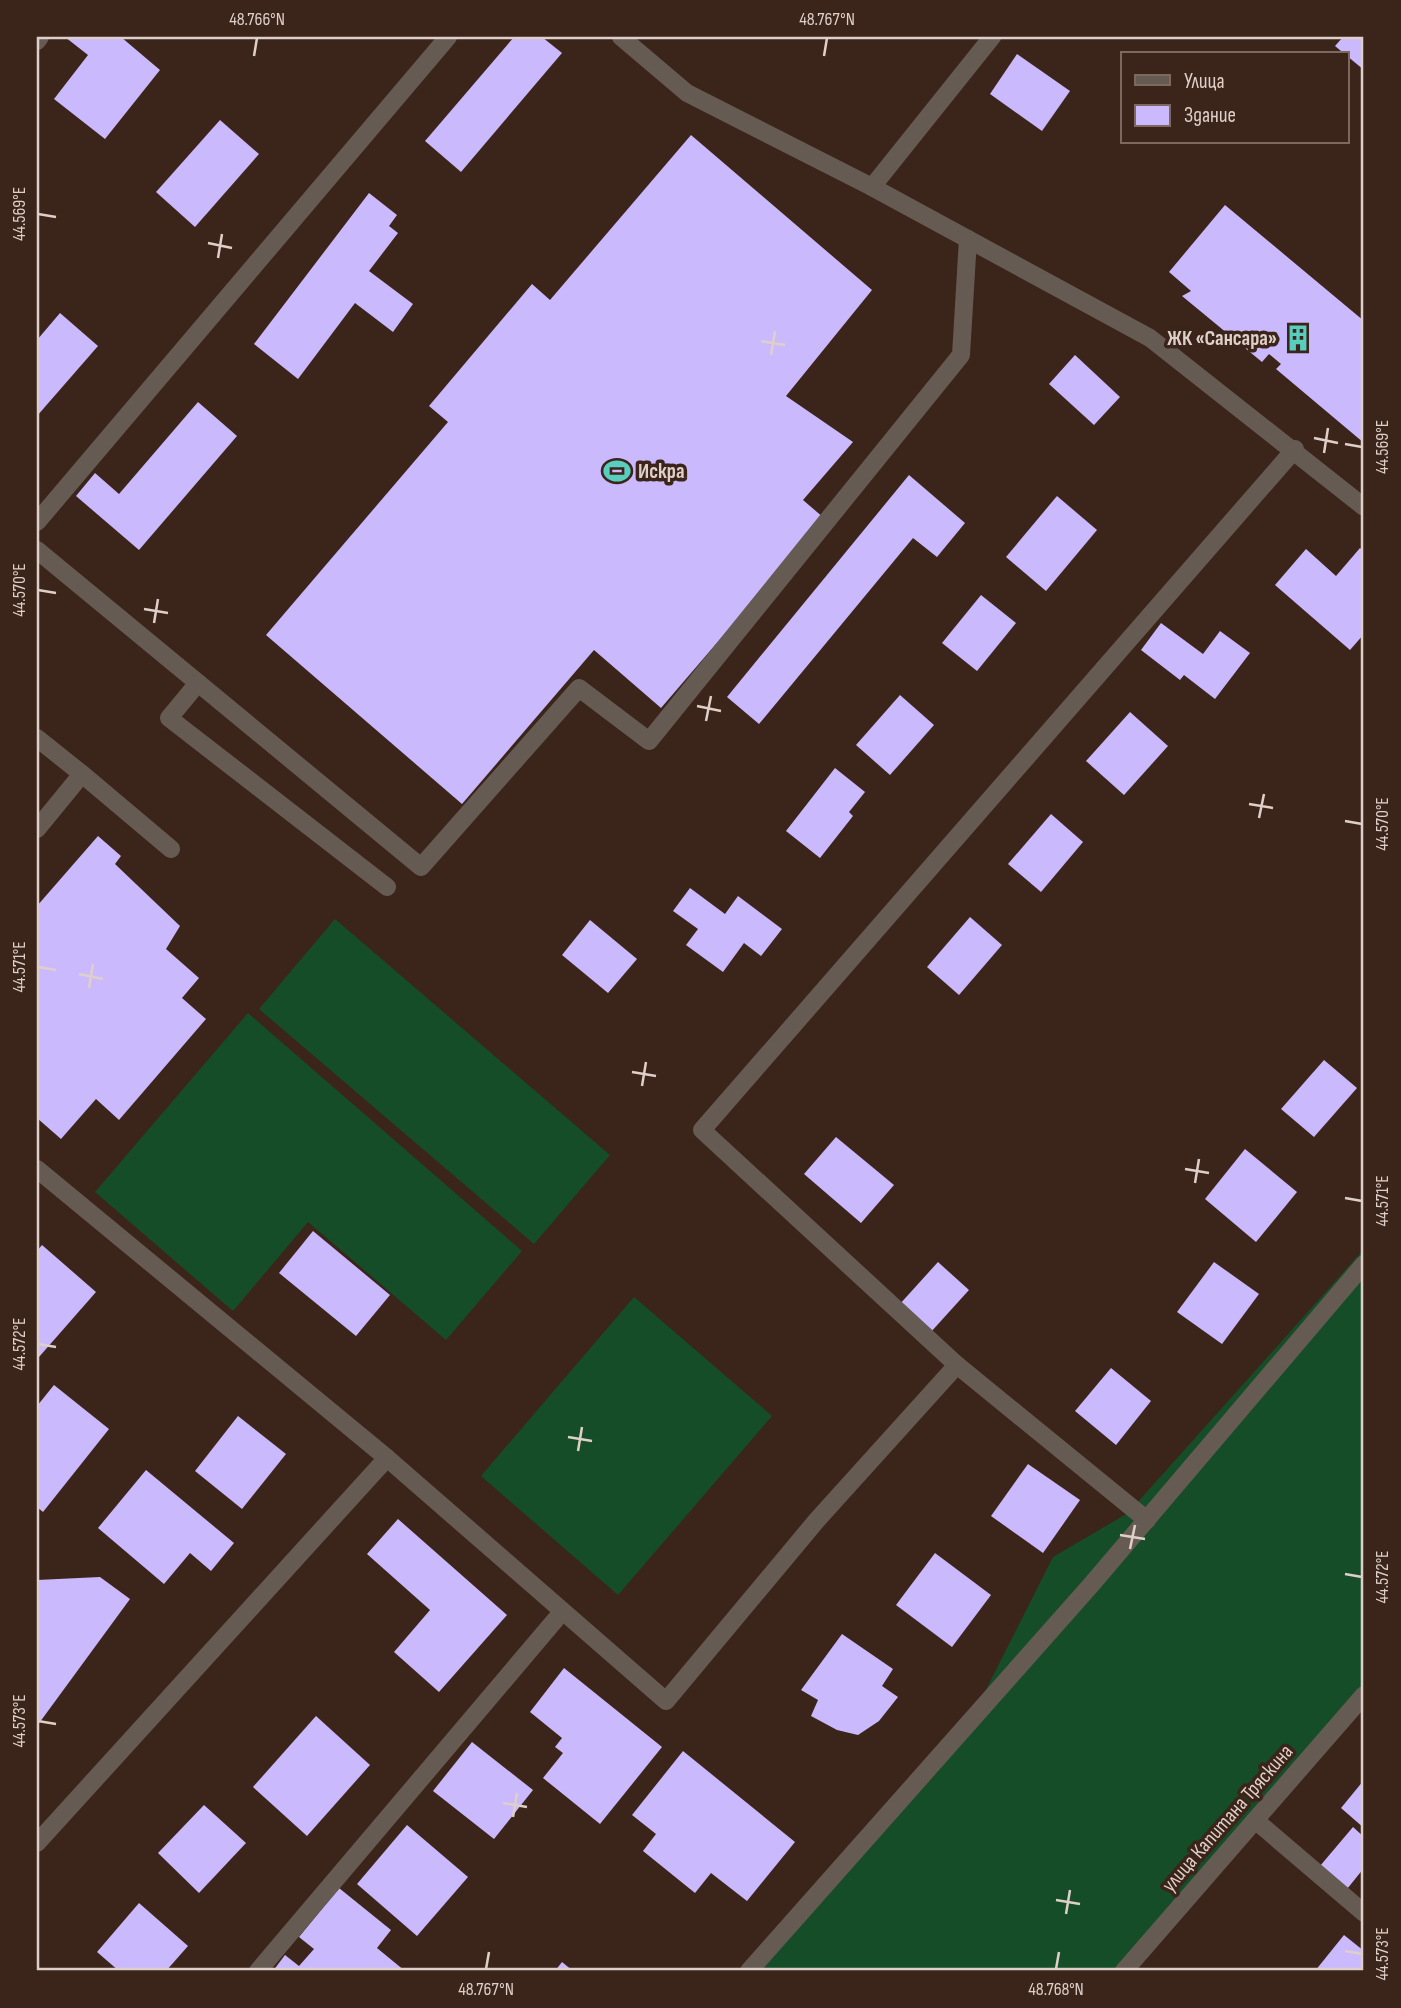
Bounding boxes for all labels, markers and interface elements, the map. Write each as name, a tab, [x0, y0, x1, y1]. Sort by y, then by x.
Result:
text: 48.766°N	[229, 9, 285, 30]
text: 48.767°N	[799, 9, 855, 30]
legend	[1121, 52, 1348, 144]
text: Улица	[1184, 69, 1225, 94]
text: Здание	[1184, 103, 1236, 128]
text: 44.569°E	[9, 187, 30, 241]
building icon: ЖК «Сансара»	[1283, 323, 1313, 353]
place label: ЖК «Сансара»	[1167, 326, 1277, 351]
text: 44.569°E	[1372, 420, 1393, 474]
sports icon: Искра	[602, 456, 632, 486]
place label: Искра	[638, 459, 685, 484]
text: 44.570°E	[9, 563, 30, 617]
text: 44.570°E	[1372, 797, 1393, 851]
text: 44.571°E	[9, 941, 30, 993]
text: 44.571°E	[1372, 1175, 1393, 1227]
text: 44.572°E	[9, 1318, 30, 1370]
text: 44.572°E	[1372, 1551, 1393, 1603]
text: 44.573°E	[9, 1694, 30, 1748]
street label: улица Капитана Тряскина	[1157, 1739, 1298, 1897]
text: 44.573°E	[1372, 1927, 1393, 1981]
text: 48.767°N	[458, 1979, 514, 2000]
text: 48.768°N	[1028, 1979, 1084, 2000]

